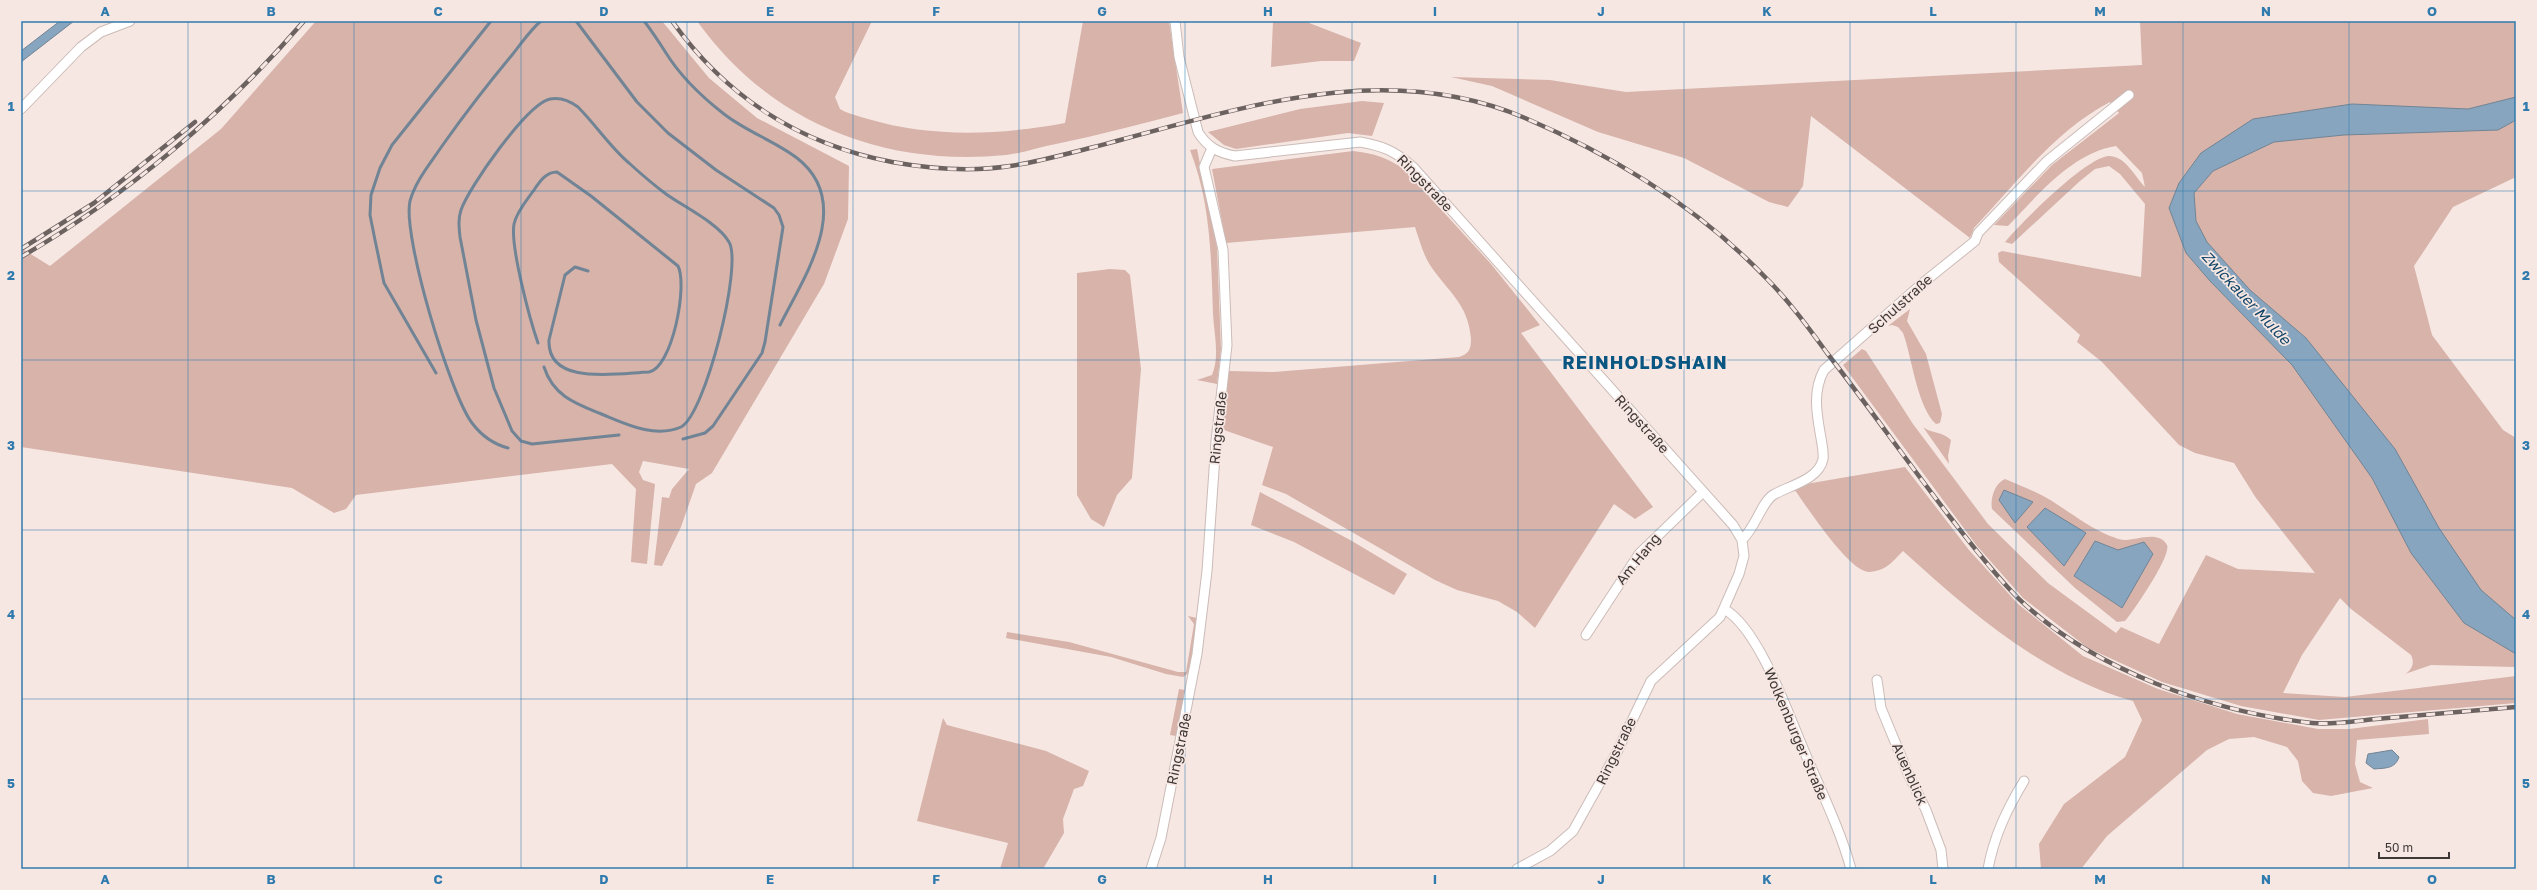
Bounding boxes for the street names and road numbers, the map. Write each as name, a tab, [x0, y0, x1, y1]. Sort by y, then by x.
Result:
street label: Ringstraße	[1394, 150, 1457, 215]
street label: Schulstraße	[1864, 270, 1935, 337]
street label: Ringstraße	[1205, 391, 1230, 465]
street label: Ringstraße	[1612, 391, 1673, 456]
street label: Am Hang	[1612, 530, 1663, 588]
street label: Wolkenburger Straße	[1761, 665, 1832, 802]
street label: Ringstraße	[1163, 711, 1194, 786]
street label: Ringstraße	[1592, 714, 1639, 787]
street label: Auenblick	[1889, 740, 1932, 808]

